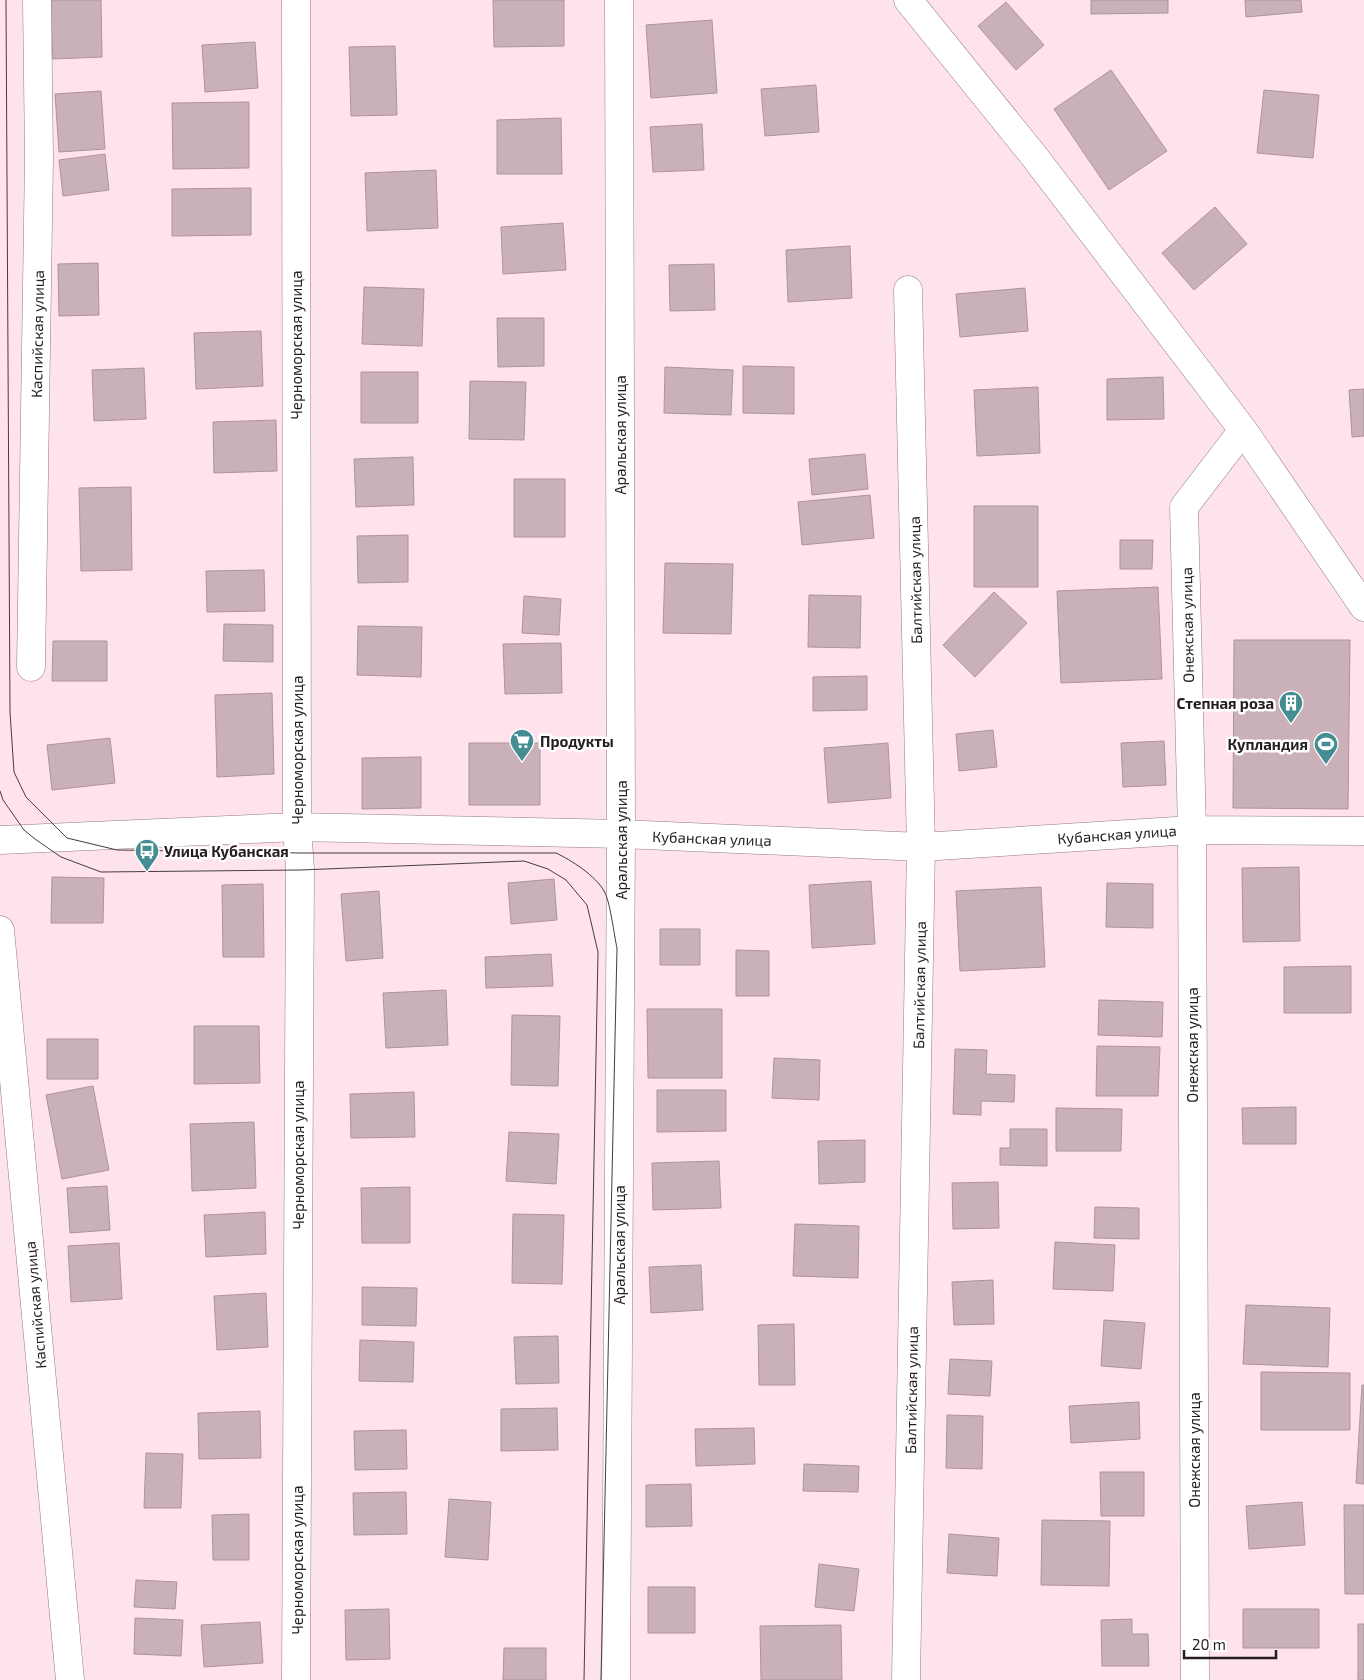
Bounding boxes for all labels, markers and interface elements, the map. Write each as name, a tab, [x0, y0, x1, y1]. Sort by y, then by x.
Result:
street label: Каспийская улица	[27, 270, 48, 398]
street label: Черноморская улица	[287, 270, 306, 420]
street label: Аральская улица	[611, 375, 630, 495]
street label: Балтийская улица	[905, 516, 926, 644]
street label: Онежская улица	[1177, 567, 1198, 683]
street label: Черноморская улица	[288, 675, 307, 825]
building icon: Степная роза	[1278, 690, 1304, 724]
place label: Степная роза	[1177, 694, 1274, 712]
supermarket icon: Продукты	[509, 728, 535, 762]
sports icon: Купландия	[1313, 731, 1339, 765]
place label: Продукты	[540, 732, 614, 750]
place label: Купландия	[1227, 735, 1308, 753]
street label: Аральская улица	[612, 780, 631, 900]
street label: Кубанская улица	[1057, 821, 1177, 848]
street label: Кубанская улица	[652, 827, 772, 850]
bus stop icon: Улица Кубанская	[134, 838, 160, 872]
place label: Улица Кубанская	[164, 842, 289, 860]
street label: Балтийская улица	[909, 921, 930, 1049]
street label: Онежская улица	[1183, 987, 1202, 1103]
street label: Черноморская улица	[289, 1080, 308, 1230]
street label: Аральская улица	[610, 1185, 629, 1305]
street label: Каспийская улица	[20, 1240, 51, 1370]
street label: Балтийская улица	[901, 1326, 922, 1454]
street label: Онежская улица	[1185, 1392, 1204, 1508]
street label: Черноморская улица	[288, 1485, 307, 1635]
scale bar	[1184, 1628, 1276, 1660]
text: 20 m	[1192, 1635, 1226, 1653]

